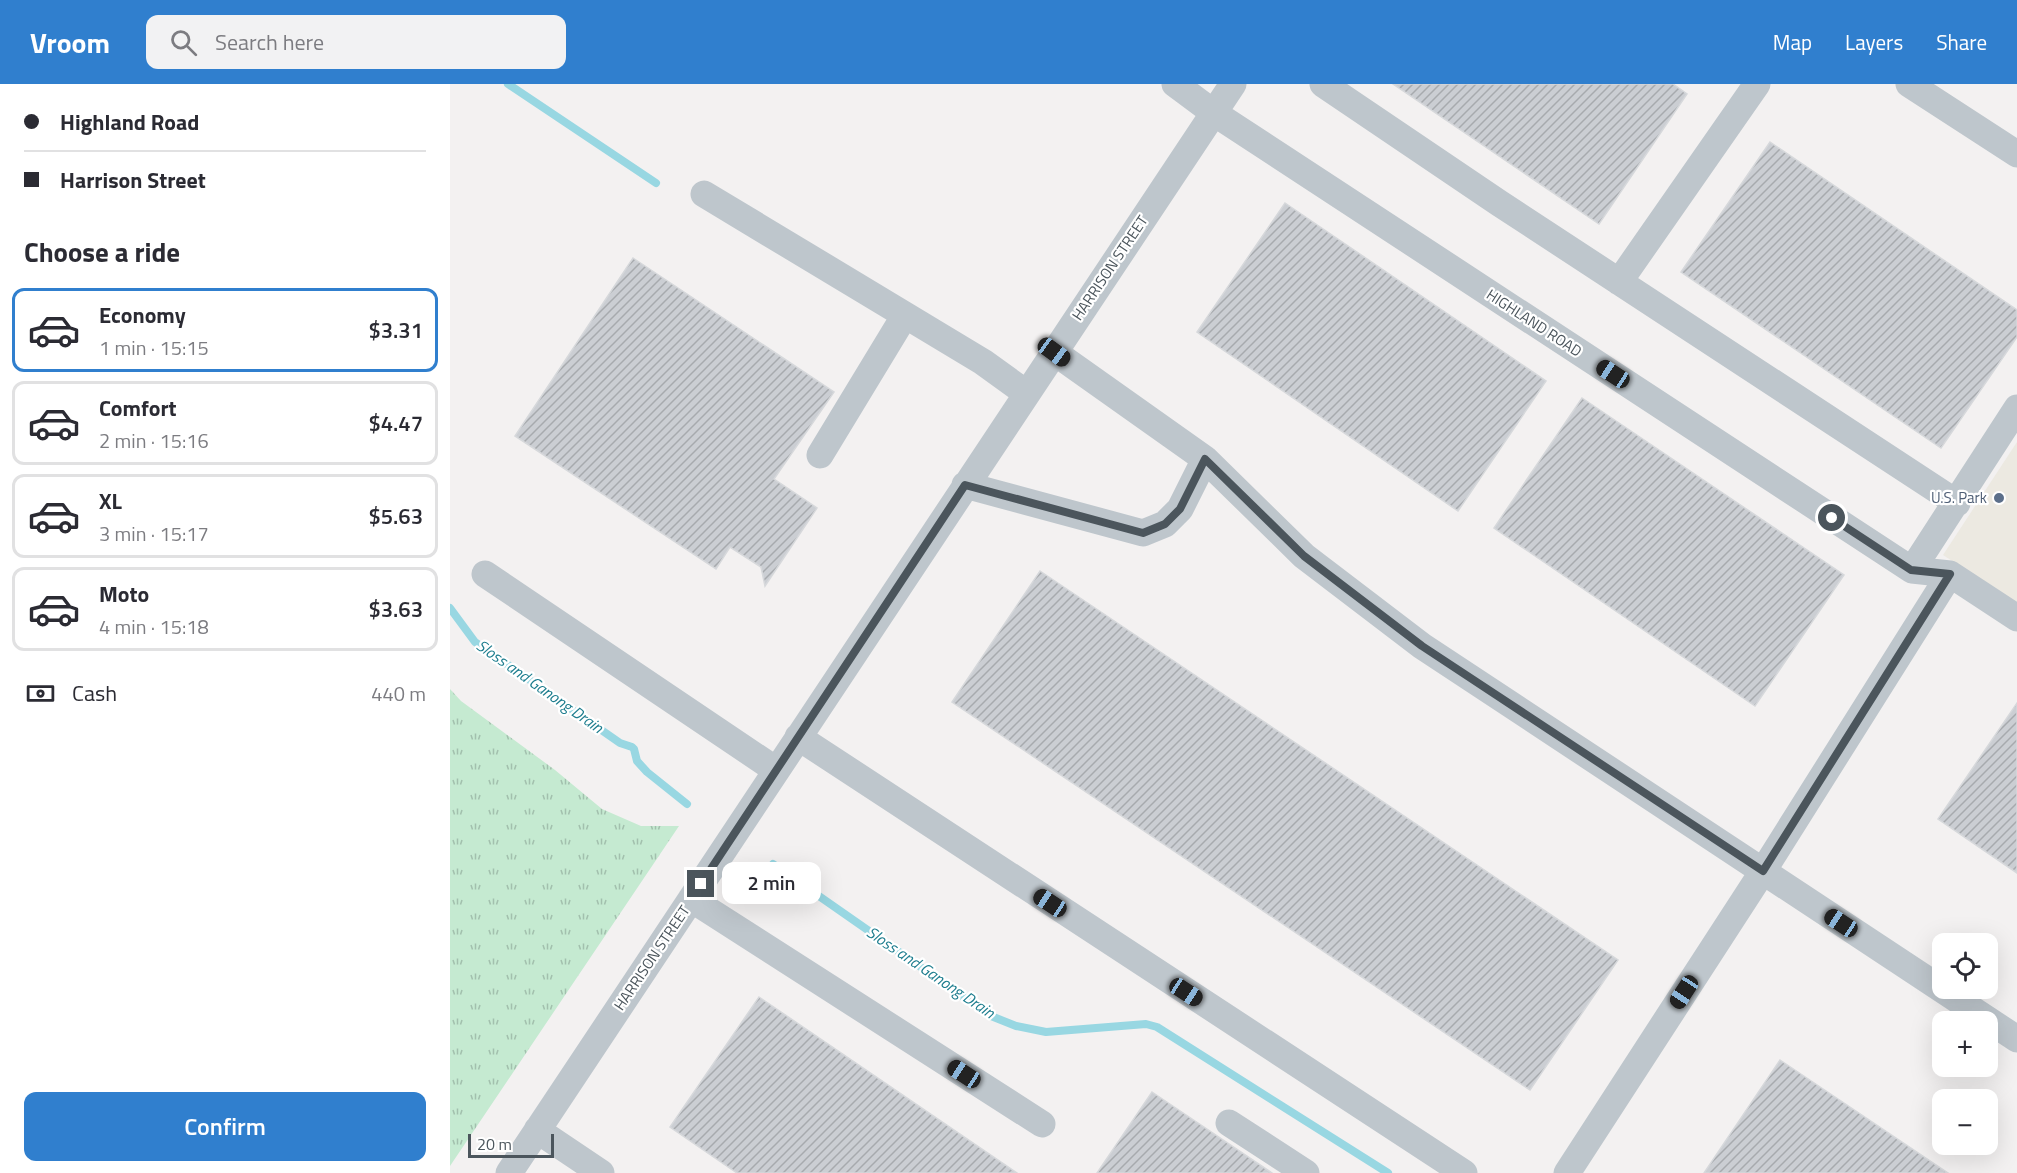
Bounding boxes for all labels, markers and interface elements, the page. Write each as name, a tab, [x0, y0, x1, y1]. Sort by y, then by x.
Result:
search box	[146, 15, 566, 69]
text: Vroom	[30, 21, 110, 64]
text: Search here	[215, 25, 324, 59]
icon: search	[167, 26, 200, 59]
text: Map	[1773, 26, 1812, 58]
text: Layers	[1845, 26, 1903, 58]
text: Share	[1936, 26, 1987, 58]
text: Highland Road	[60, 105, 199, 139]
text: Harrison Street	[60, 163, 206, 197]
street label: HARRISON STREET	[1066, 210, 1153, 325]
text: Choose a ride	[24, 231, 180, 272]
street label: HIGHLAND ROAD	[1482, 283, 1587, 362]
text: Economy	[99, 298, 186, 332]
icon: car	[27, 303, 81, 357]
text: $3.31	[368, 313, 423, 347]
text: 1 min · 15:15	[99, 332, 209, 363]
car	[1034, 334, 1074, 370]
car	[1593, 357, 1633, 391]
text: Comfort	[99, 391, 177, 425]
icon: car	[27, 396, 81, 450]
text: $4.47	[368, 406, 423, 440]
text: 2 min · 15:16	[99, 425, 209, 456]
text: XL	[99, 484, 122, 518]
place label: U.S. Park	[1931, 486, 1987, 509]
icon: car	[27, 489, 81, 543]
marker: U.S. Park	[1992, 491, 2006, 505]
text: $5.63	[368, 499, 423, 533]
route start	[1818, 504, 1845, 531]
text: 3 min · 15:17	[99, 518, 209, 549]
text: Moto	[99, 577, 149, 611]
icon: car	[27, 582, 81, 636]
text: $3.63	[368, 592, 423, 626]
text: 4 min · 15:18	[99, 611, 209, 642]
water label: Sloss and Ganong Drain	[472, 633, 609, 739]
text: Cash	[72, 676, 117, 710]
icon: cash	[24, 677, 57, 710]
text: 440 m	[371, 678, 426, 709]
callout: 2 min	[722, 863, 821, 905]
text: 2 min	[747, 867, 796, 898]
route end	[687, 870, 714, 897]
car	[1030, 886, 1070, 920]
street label: HARRISON STREET	[608, 900, 695, 1015]
car	[1821, 906, 1861, 940]
water label: Sloss and Ganong Drain	[862, 920, 1001, 1024]
map controls	[1932, 933, 1998, 1155]
button: locate	[1932, 933, 1998, 999]
car	[1667, 972, 1701, 1012]
car	[1166, 975, 1206, 1009]
button: +	[1932, 1011, 1998, 1077]
car	[944, 1057, 984, 1091]
button: −	[1932, 1089, 1998, 1155]
button: Confirm	[24, 1092, 426, 1161]
scale bar	[468, 1131, 554, 1158]
text: 20 m	[477, 1132, 512, 1156]

